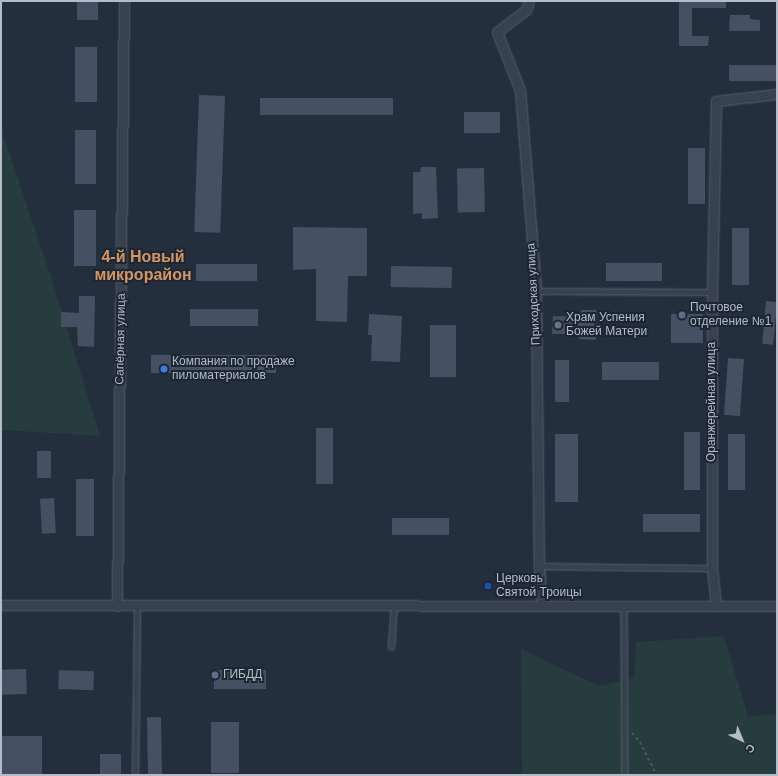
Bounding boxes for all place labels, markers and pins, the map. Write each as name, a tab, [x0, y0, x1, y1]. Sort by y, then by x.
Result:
place label: Почтовое отделение №1	[690, 301, 771, 329]
marker: Почтовое отделение №1	[677, 310, 687, 320]
place label: Храм Успения Божей Матери	[566, 311, 647, 339]
marker: Храм Успения Божей Матери	[553, 320, 563, 330]
place label: Компания по продаже пиломатериалов	[172, 355, 295, 383]
marker: Компания по продаже пиломатериалов	[159, 364, 169, 374]
place label: Церковь Святой Троицы	[496, 572, 582, 600]
marker: Церковь Святой Троицы	[483, 581, 493, 591]
place label: ГИБДД	[223, 668, 262, 682]
marker: ГИБДД	[210, 670, 220, 680]

